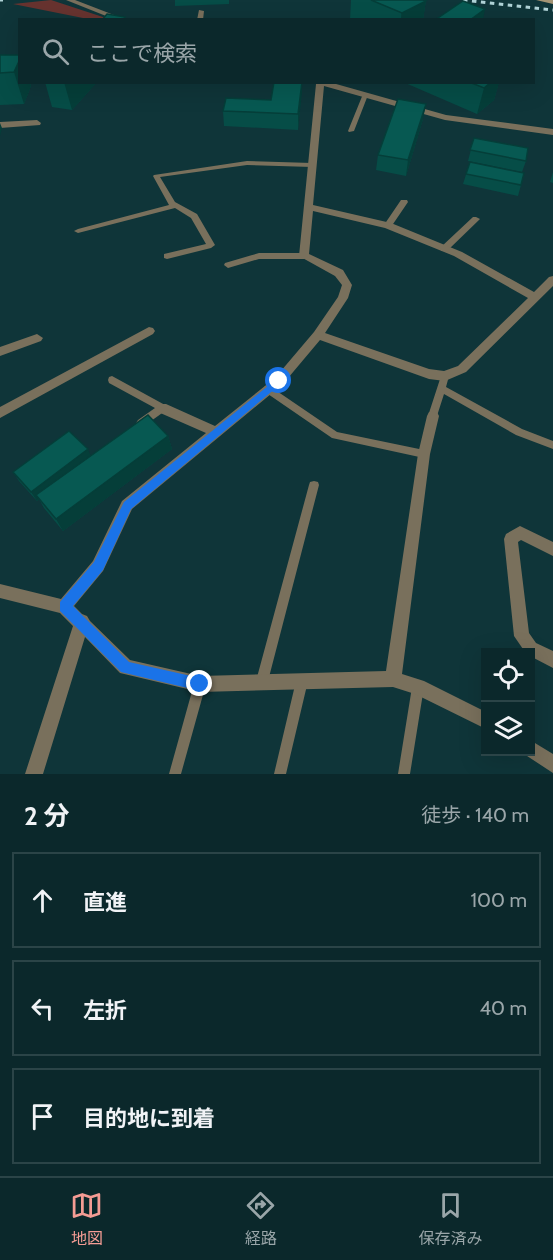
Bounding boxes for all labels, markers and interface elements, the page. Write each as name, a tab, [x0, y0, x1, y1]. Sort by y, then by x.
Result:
search box	[18, 18, 535, 84]
icon: search	[39, 35, 72, 68]
text: ここで検索	[87, 40, 197, 67]
route start	[265, 367, 291, 393]
map controls	[481, 648, 535, 756]
button: locate	[481, 648, 535, 702]
route end	[186, 670, 212, 696]
button: layers	[481, 702, 535, 756]
text: 2 分	[24, 800, 70, 832]
text: 徒歩 · 140 m	[421, 803, 529, 827]
icon: ahead	[26, 884, 59, 917]
text: 100 m	[471, 888, 527, 912]
text: 直進	[83, 889, 127, 916]
icon: left	[26, 992, 59, 1025]
text: 40 m	[479, 996, 527, 1020]
text: 左折	[83, 997, 127, 1024]
icon: arrive	[26, 1100, 59, 1133]
text: 目的地に到着	[83, 1105, 215, 1132]
tab: 地図	[70, 1189, 103, 1249]
tab: 経路	[244, 1189, 277, 1249]
tab: 保存済み	[418, 1189, 482, 1249]

